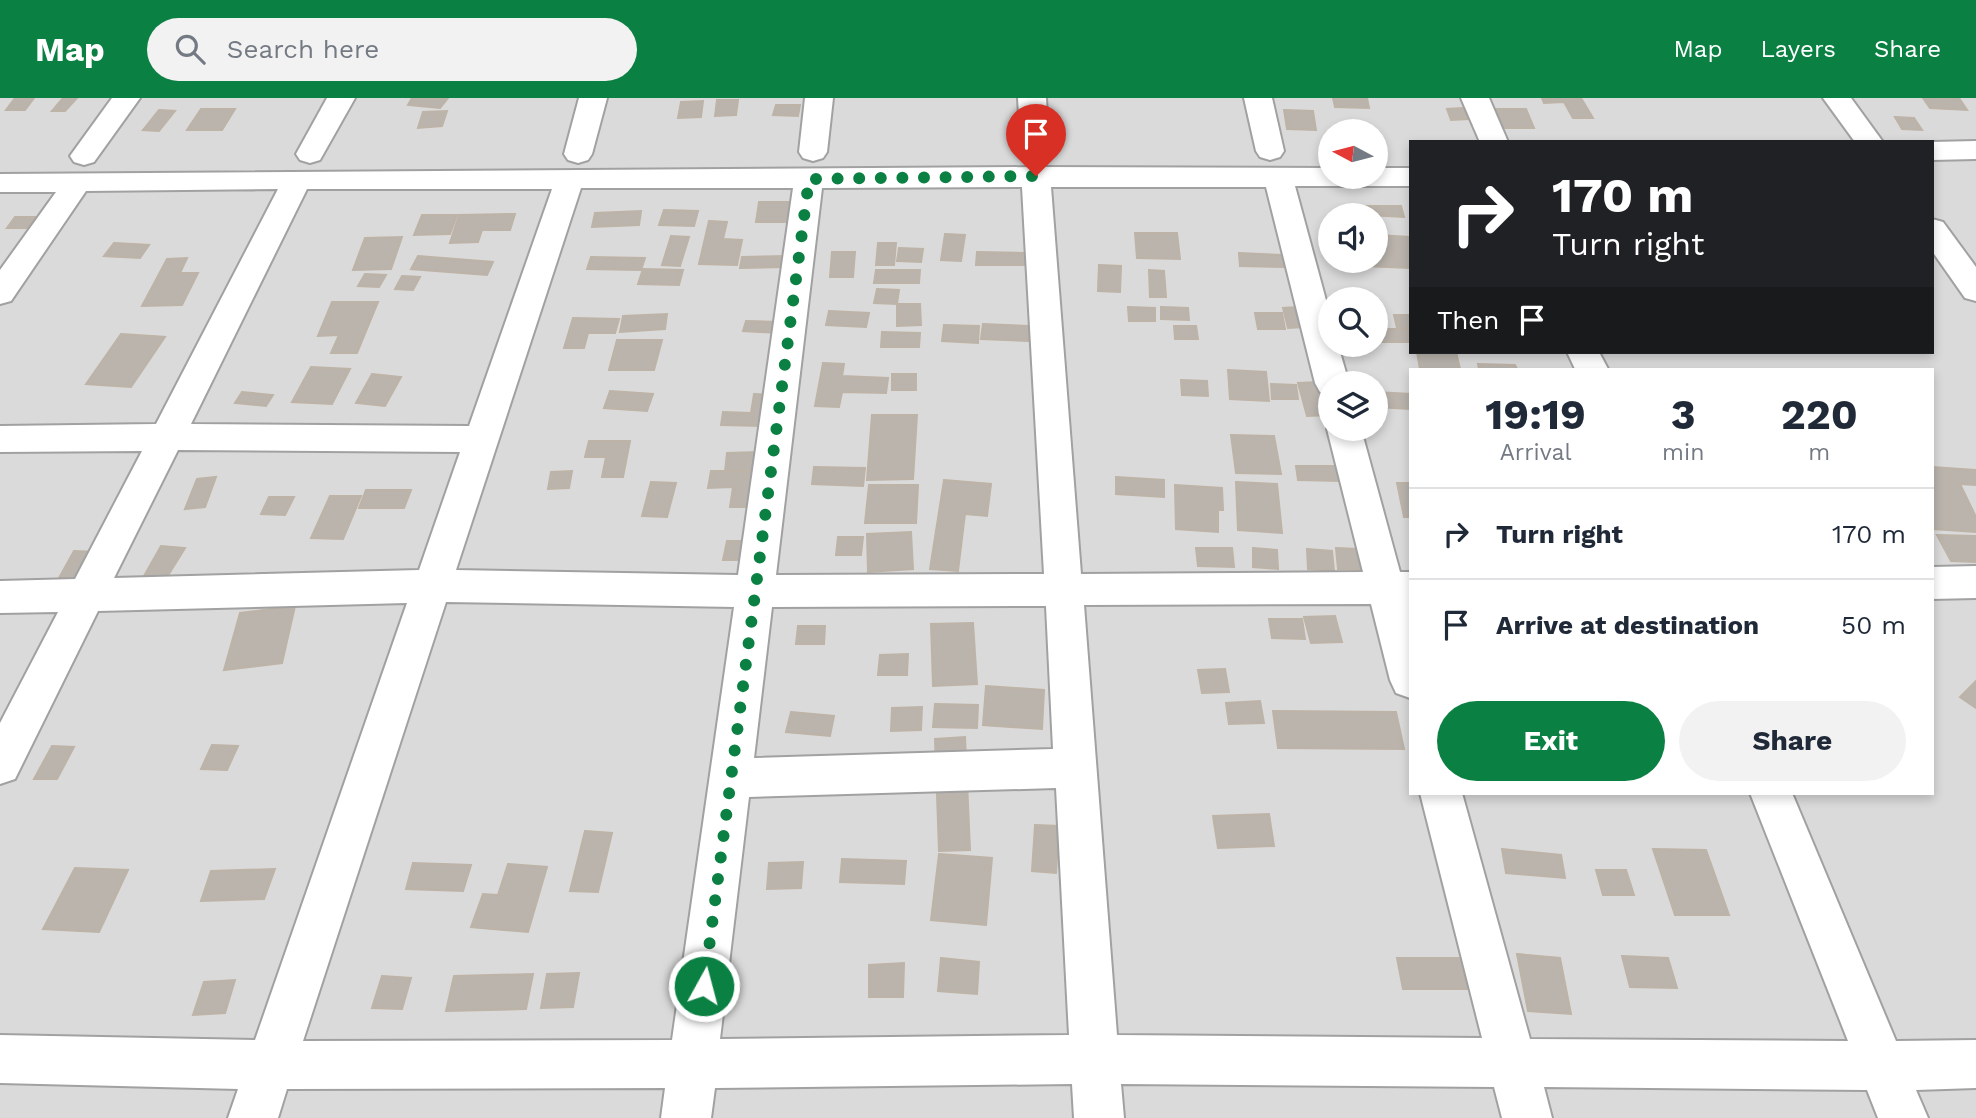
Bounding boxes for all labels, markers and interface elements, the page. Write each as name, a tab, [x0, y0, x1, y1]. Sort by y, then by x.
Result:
search box	[147, 18, 637, 81]
text: Map	[35, 30, 105, 69]
icon: search	[171, 30, 209, 68]
text: Search here	[227, 34, 379, 64]
text: Map	[1674, 35, 1722, 63]
text: Layers	[1760, 35, 1836, 63]
text: Share	[1874, 35, 1941, 63]
pin	[1006, 104, 1066, 176]
icon: arrive	[1017, 115, 1055, 153]
north arrow	[1318, 119, 1388, 189]
map controls	[1318, 119, 1388, 441]
text: 170 m	[1552, 166, 1693, 224]
icon: right	[1437, 168, 1528, 259]
button: sound	[1318, 203, 1388, 273]
text: Turn right	[1552, 225, 1704, 263]
button: search	[1318, 287, 1388, 357]
icon: arrive	[1513, 301, 1551, 339]
text: Then	[1437, 305, 1499, 335]
button: layers	[1318, 371, 1388, 441]
text: 19:19	[1485, 390, 1586, 439]
text: 3	[1671, 390, 1696, 439]
text: 220	[1781, 390, 1858, 439]
text: Arrival	[1500, 439, 1571, 466]
text: min	[1662, 439, 1704, 466]
text: m	[1808, 439, 1830, 466]
icon: right	[1437, 515, 1475, 553]
text: Turn right	[1496, 519, 1623, 549]
text: 170 m	[1832, 519, 1906, 549]
icon: arrive	[1437, 606, 1475, 644]
text: Arrive at destination	[1496, 610, 1759, 640]
text: 50 m	[1841, 610, 1906, 640]
button: Exit	[1437, 701, 1665, 781]
button: Share	[1679, 701, 1906, 781]
position arrow	[667, 949, 741, 1023]

